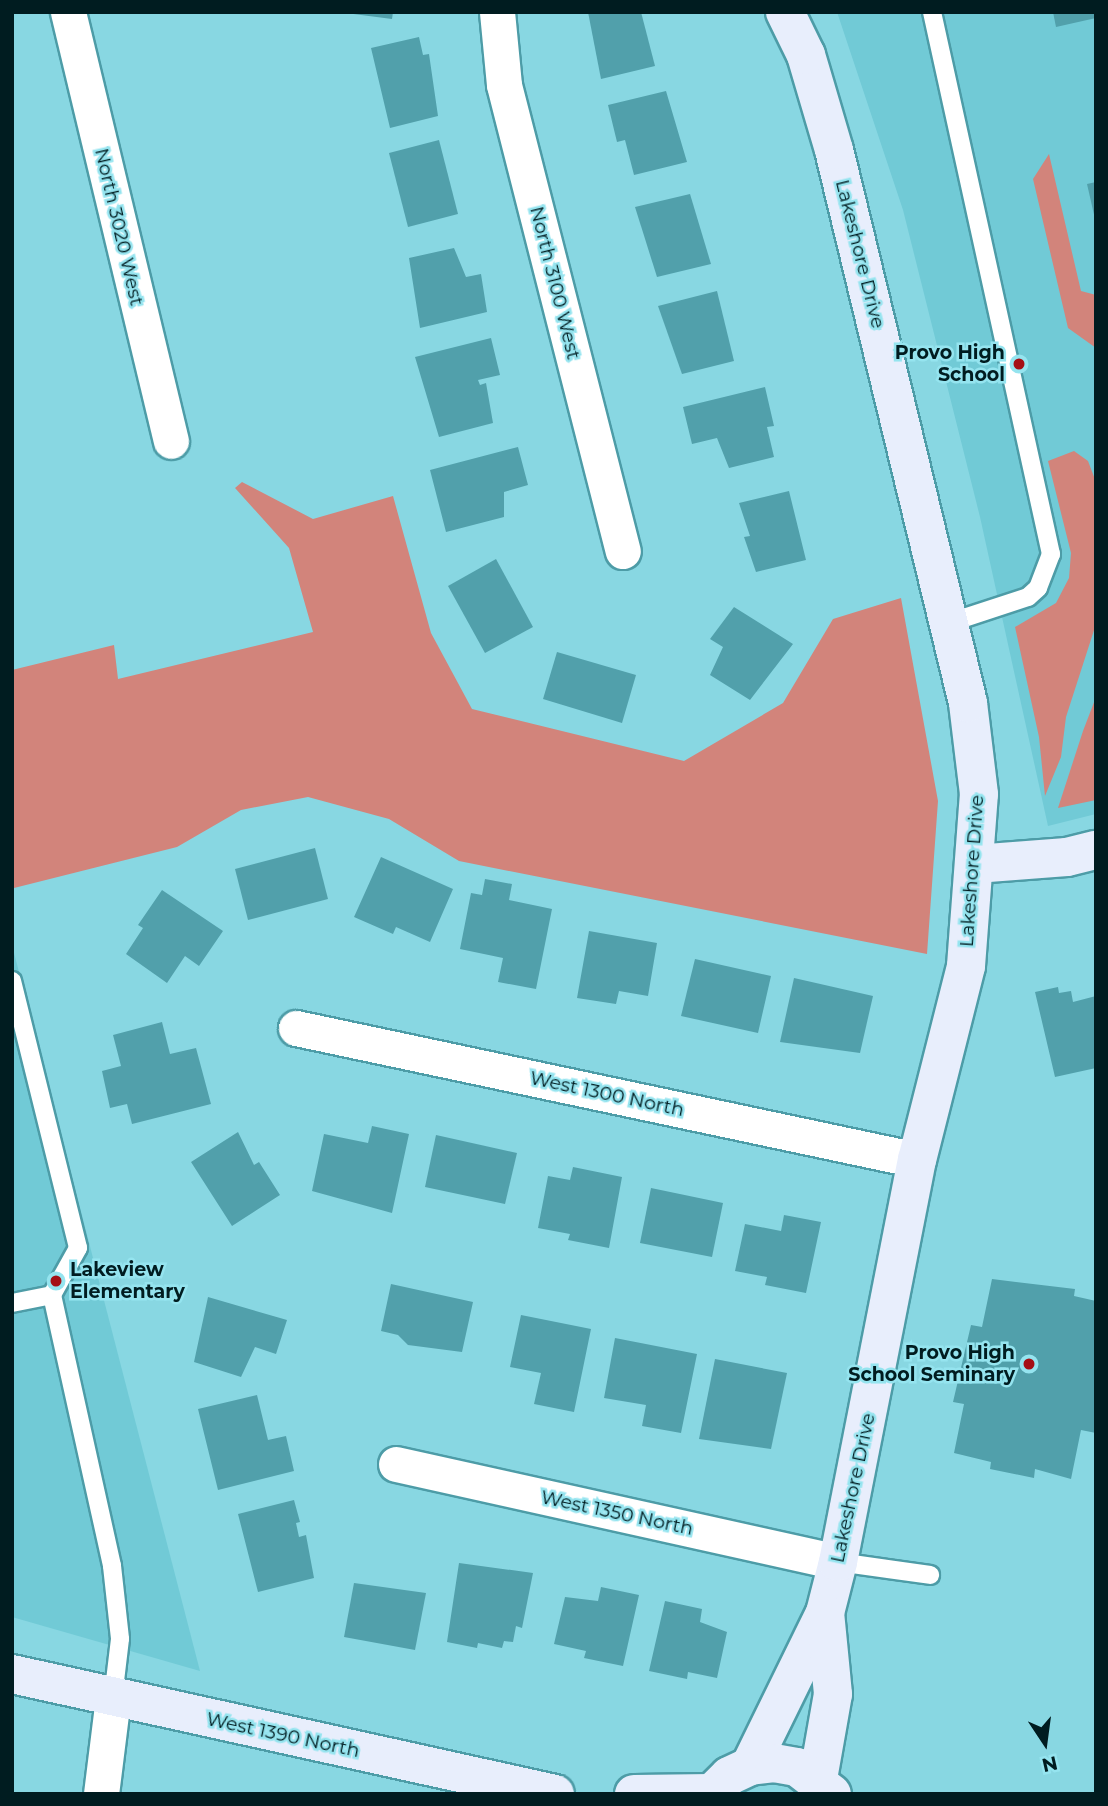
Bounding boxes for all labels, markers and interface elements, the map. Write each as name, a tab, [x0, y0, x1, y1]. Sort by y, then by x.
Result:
street label: North 3020 West	[90, 146, 148, 308]
street label: Lakeshore Drive	[830, 177, 890, 331]
street label: North 3100 West	[525, 204, 585, 362]
place label: Provo High School	[895, 342, 1005, 386]
marker: Provo High School	[1011, 356, 1027, 372]
street label: Lakeshore Drive	[955, 794, 989, 948]
street label: West 1300 North	[528, 1067, 686, 1121]
place label: Lakeview Elementary	[70, 1259, 185, 1303]
marker: Lakeview Elementary	[48, 1273, 64, 1289]
place label: Provo High School Seminary	[848, 1342, 1015, 1386]
marker: Provo High School Seminary	[1021, 1356, 1037, 1372]
street label: Lakeshore Drive	[826, 1411, 880, 1565]
street label: West 1350 North	[539, 1486, 695, 1540]
street label: West 1390 North	[204, 1708, 362, 1762]
north arrow	[1010, 1708, 1080, 1778]
text: N	[1040, 1751, 1060, 1777]

